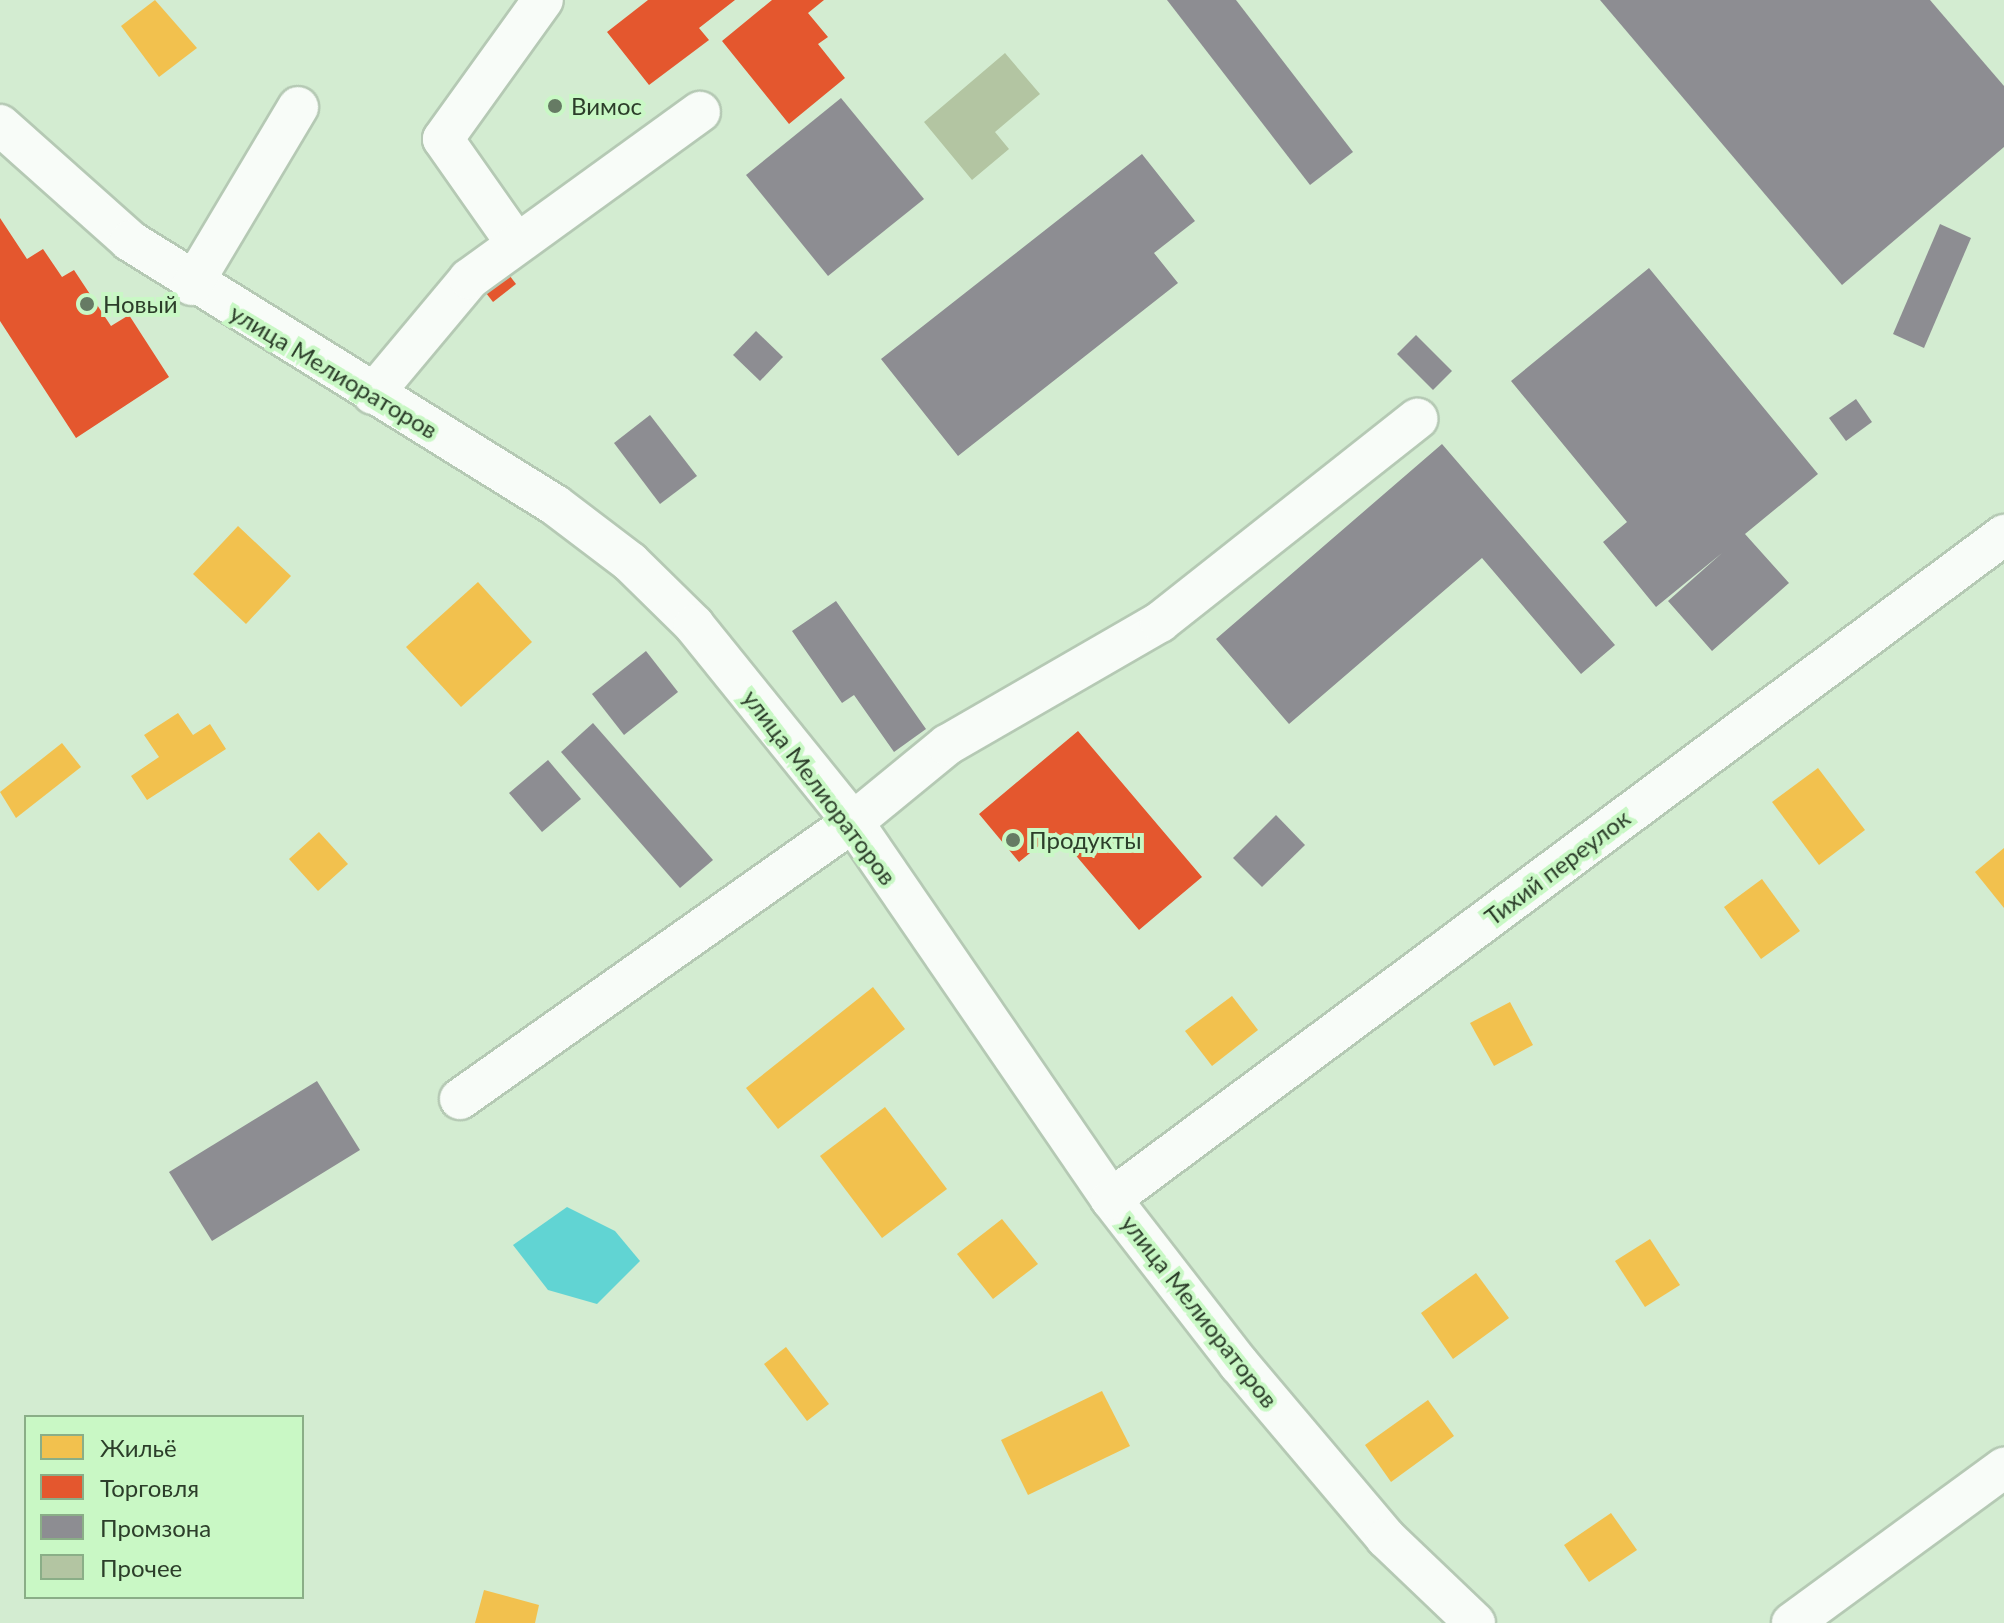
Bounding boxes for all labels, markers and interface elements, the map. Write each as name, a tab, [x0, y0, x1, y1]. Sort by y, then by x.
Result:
place label: Вимос	[571, 92, 642, 120]
marker: Вимос	[546, 97, 564, 115]
place label: Новый	[103, 290, 178, 318]
marker: Новый	[78, 295, 96, 313]
street label: улица Мелиораторов	[225, 298, 443, 444]
street label: улица Мелиораторов	[737, 684, 903, 890]
street label: Тихий переулок	[1479, 803, 1635, 931]
place label: Продукты	[1029, 826, 1142, 854]
marker: Продукты	[1004, 831, 1022, 849]
street label: улица Мелиораторов	[1116, 1209, 1284, 1413]
legend	[24, 1415, 304, 1599]
text: Жильё	[100, 1433, 177, 1462]
text: Торговля	[100, 1473, 199, 1502]
text: Промзона	[100, 1513, 211, 1542]
text: Прочее	[100, 1553, 182, 1582]

